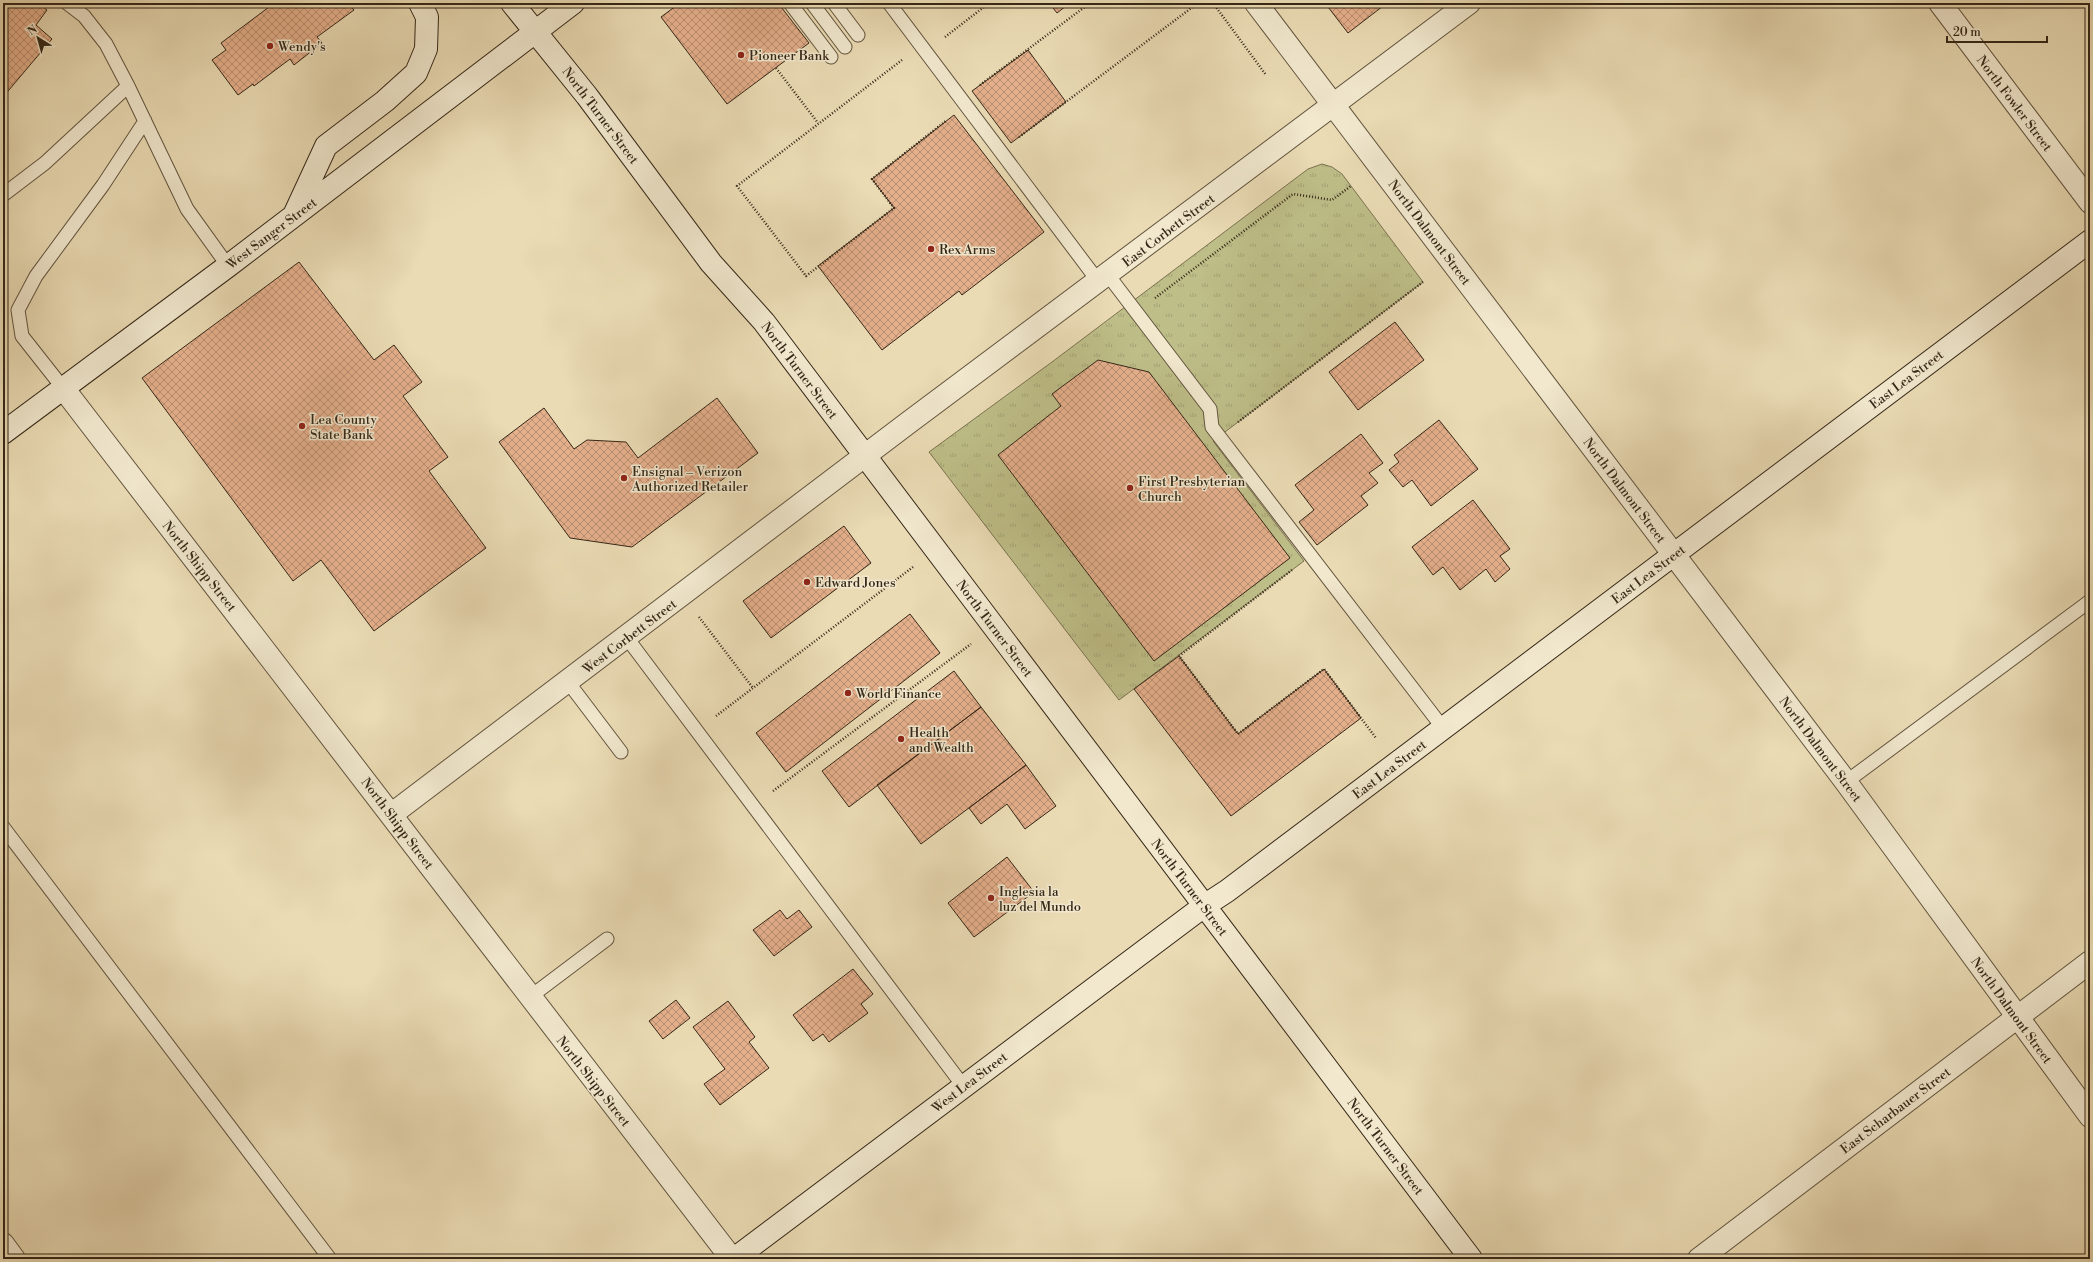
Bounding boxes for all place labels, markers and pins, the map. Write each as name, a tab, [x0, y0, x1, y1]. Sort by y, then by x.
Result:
place label: Wendy's	[277, 39, 326, 55]
marker: Wendy's	[265, 41, 275, 51]
place label: Pioneer Bank	[749, 48, 830, 64]
marker: Pioneer Bank	[736, 50, 746, 60]
place label: Rex Arms	[939, 242, 996, 258]
marker: Rex Arms	[926, 244, 936, 254]
place label: Lea County State Bank	[310, 412, 377, 443]
marker: Lea County State Bank	[297, 421, 307, 431]
place label: Ensignal – Verizon Authorized Retailer	[631, 464, 749, 495]
marker: Ensignal – Verizon Authorized Retailer	[619, 473, 629, 483]
place label: First Presbyterian Church	[1138, 474, 1245, 505]
marker: First Presbyterian Church	[1125, 483, 1135, 493]
place label: Edward Jones	[815, 575, 896, 591]
marker: Edward Jones	[802, 577, 812, 587]
place label: World Finance	[855, 686, 942, 702]
marker: World Finance	[843, 688, 853, 698]
place label: Health and Wealth	[909, 725, 974, 756]
marker: Health and Wealth	[896, 734, 906, 744]
place label: Inglesia la luz del Mundo	[999, 884, 1081, 915]
marker: Inglesia la luz del Mundo	[986, 893, 996, 903]

